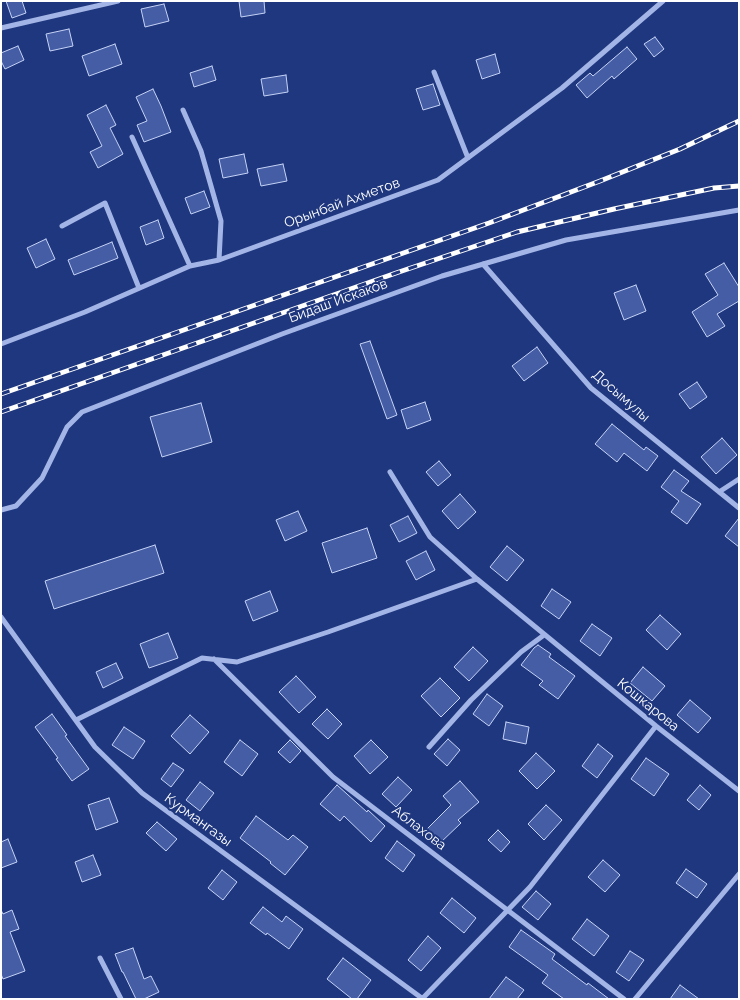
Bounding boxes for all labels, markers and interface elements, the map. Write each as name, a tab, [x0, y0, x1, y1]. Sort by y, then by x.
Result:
street label: Орынбай Ахметов	[282, 174, 402, 232]
street label: Бидаш Искаков	[286, 275, 390, 327]
street label: Досымулы	[589, 366, 653, 426]
street label: Кошкарова	[614, 675, 682, 735]
street label: Курмангазы	[161, 790, 235, 850]
street label: Аблахова	[388, 802, 450, 854]

